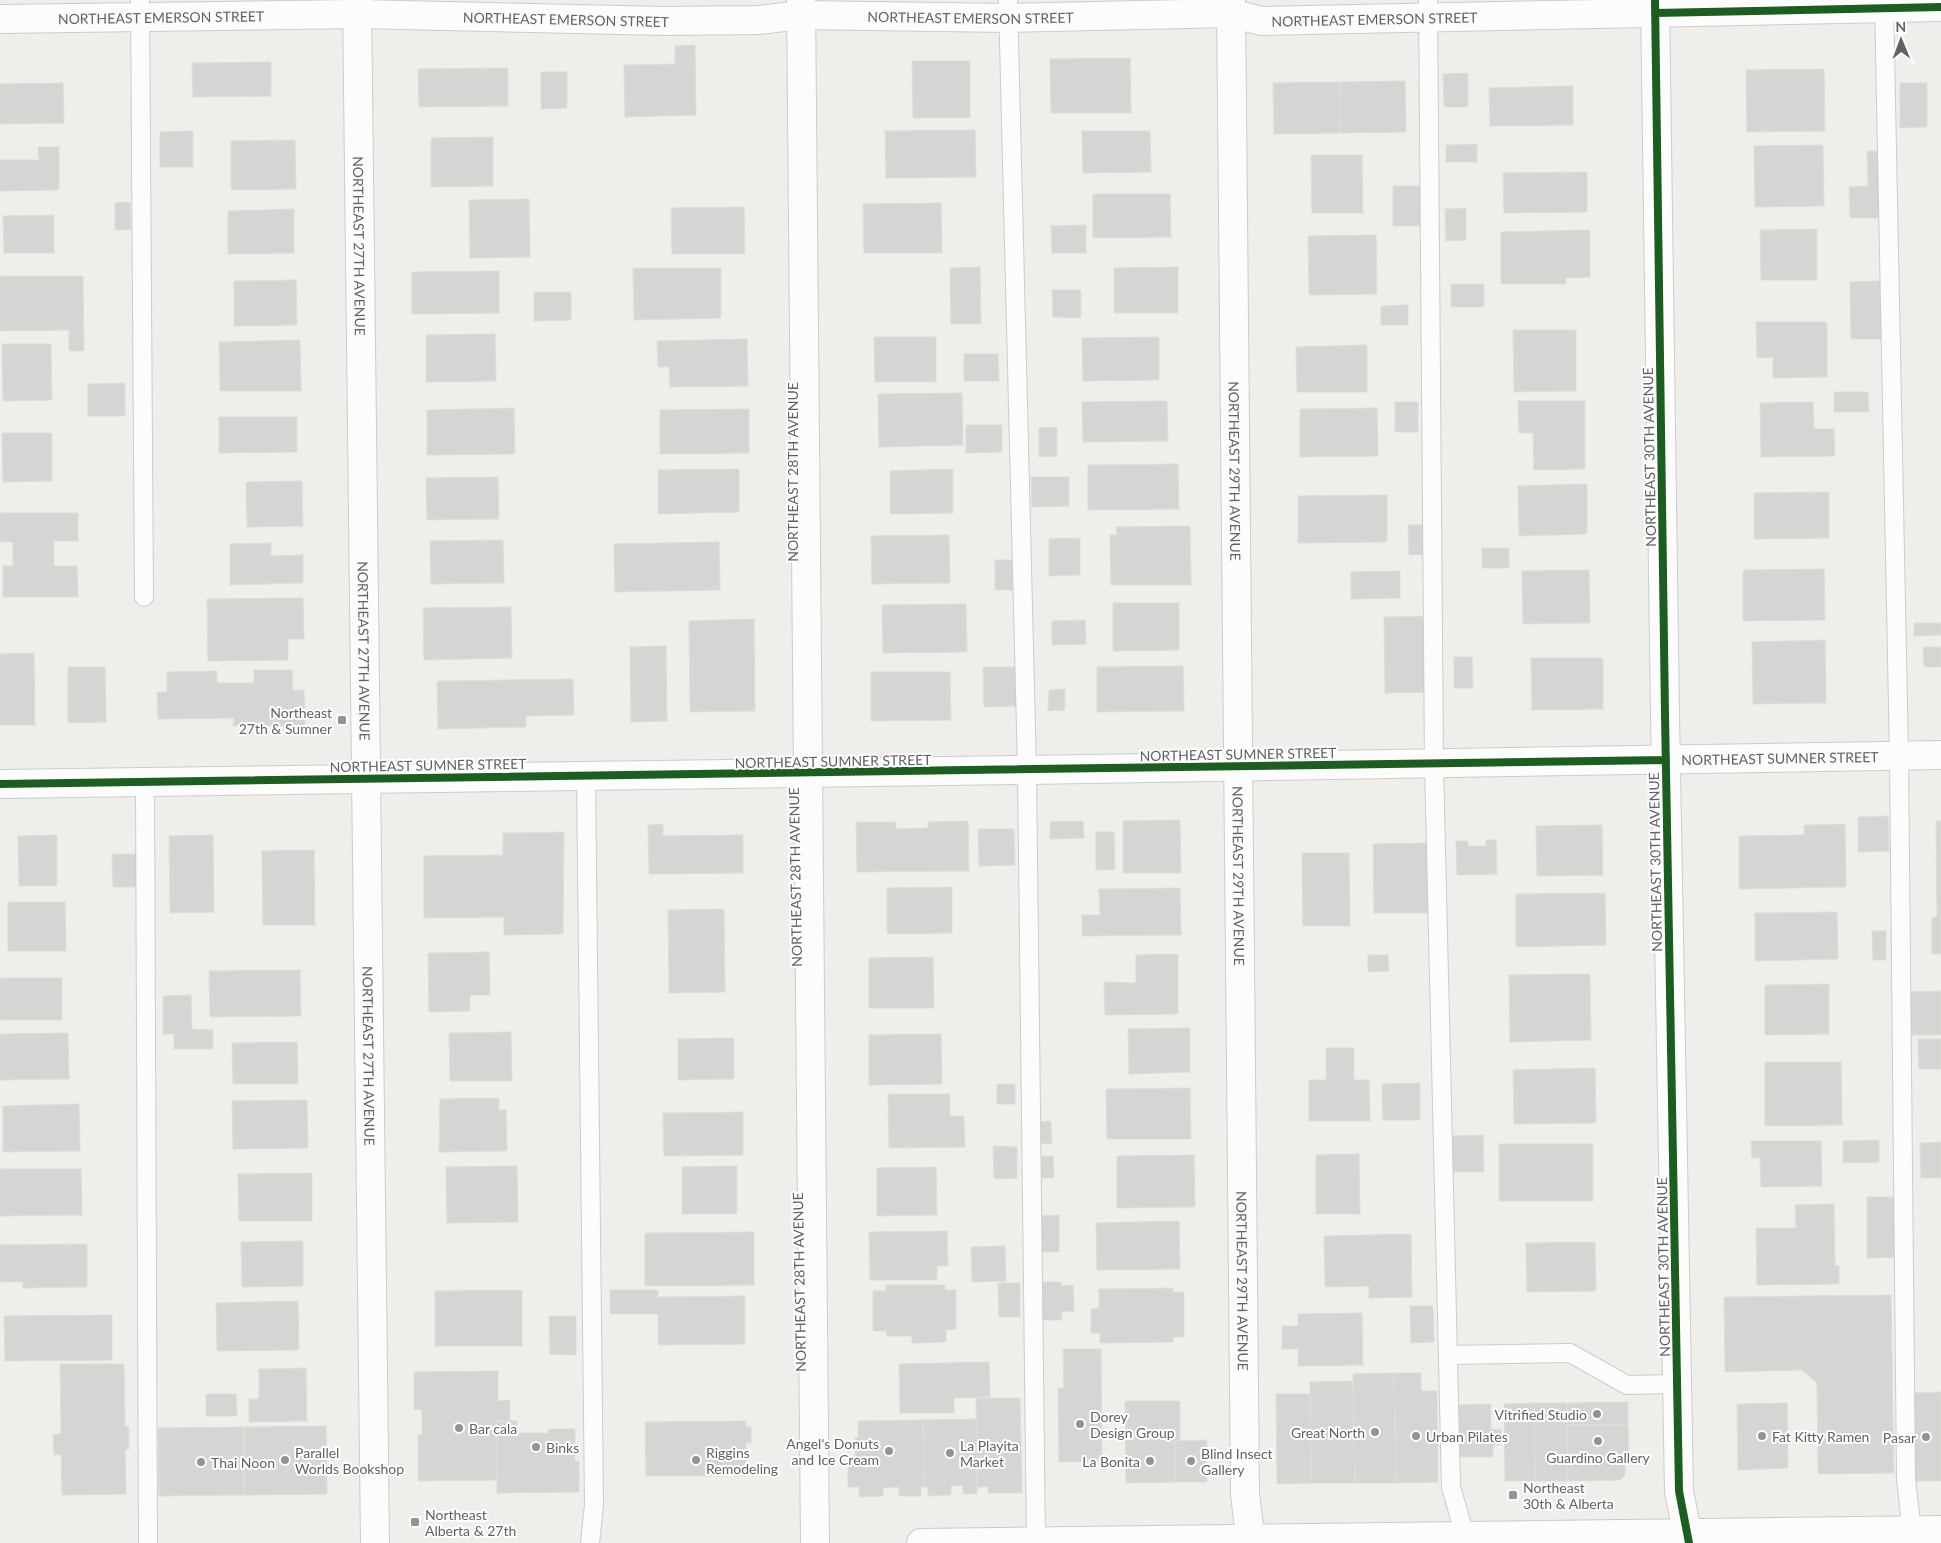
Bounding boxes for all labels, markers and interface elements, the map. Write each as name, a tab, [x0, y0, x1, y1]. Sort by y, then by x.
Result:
street label: NORTHEAST EMERSON STREET	[58, 7, 265, 27]
street label: NORTHEAST EMERSON STREET	[867, 7, 1075, 27]
street label: NORTHEAST EMERSON STREET	[463, 8, 670, 30]
street label: NORTHEAST EMERSON STREET	[1271, 8, 1478, 29]
north arrow	[1876, 15, 1926, 65]
text: N	[1895, 18, 1906, 35]
street label: NORTHEAST 27TH AVENUE	[350, 156, 369, 336]
street label: NORTHEAST 30TH AVENUE	[1639, 367, 1659, 547]
street label: NORTHEAST 29TH AVENUE	[1226, 381, 1245, 561]
street label: NORTHEAST 28TH AVENUE	[784, 382, 801, 562]
street label: NORTHEAST 27TH AVENUE	[355, 561, 374, 741]
place label: Northeast 27th & Sumner	[239, 704, 332, 737]
marker: Northeast 27th & Sumner	[336, 714, 348, 726]
street label: NORTHEAST SUMNER STREET	[1139, 744, 1337, 764]
street label: NORTHEAST SUMNER STREET	[1681, 748, 1879, 768]
street label: NORTHEAST SUMNER STREET	[734, 751, 932, 771]
street label: NORTHEAST SUMNER STREET	[329, 755, 527, 775]
street label: NORTHEAST 30TH AVENUE	[1645, 772, 1665, 952]
street label: NORTHEAST 29TH AVENUE	[1230, 786, 1249, 966]
street label: NORTHEAST 28TH AVENUE	[785, 787, 805, 967]
street label: NORTHEAST 27TH AVENUE	[360, 966, 379, 1146]
street label: NORTHEAST 30TH AVENUE	[1653, 1177, 1673, 1357]
street label: NORTHEAST 29TH AVENUE	[1234, 1191, 1252, 1371]
street label: NORTHEAST 28TH AVENUE	[789, 1192, 809, 1372]
place label: Vitrified Studio	[1495, 1406, 1587, 1423]
place label: Dorey Design Group	[1090, 1408, 1175, 1441]
marker: Vitrified Studio	[1591, 1408, 1603, 1420]
marker: Dorey Design Group	[1074, 1418, 1086, 1430]
place label: Bar cala	[469, 1420, 517, 1437]
marker: Bar cala	[453, 1422, 465, 1434]
place label: Great North	[1291, 1424, 1365, 1441]
marker: Great North	[1369, 1426, 1381, 1438]
place label: Urban Pilates	[1426, 1428, 1508, 1445]
place label: Fat Kitty Ramen	[1772, 1428, 1869, 1445]
place label: Pasar	[1883, 1429, 1916, 1446]
marker: Urban Pilates	[1410, 1430, 1422, 1442]
marker: Fat Kitty Ramen	[1756, 1430, 1768, 1442]
marker: Pasar	[1920, 1431, 1932, 1443]
place label: Angel's Donuts and Ice Cream	[786, 1435, 879, 1468]
marker: Guardino Gallery	[1592, 1435, 1604, 1447]
place label: La Playita Market	[960, 1437, 1019, 1470]
place label: Binks	[546, 1439, 579, 1456]
marker: Binks	[530, 1441, 542, 1453]
place label: Parallel Worlds Bookshop	[295, 1444, 404, 1477]
place label: Riggins Remodeling	[706, 1444, 778, 1477]
marker: Angel's Donuts and Ice Cream	[883, 1445, 895, 1457]
place label: Blind Insect Gallery	[1201, 1445, 1273, 1478]
marker: La Playita Market	[944, 1447, 956, 1459]
place label: Guardino Gallery	[1546, 1449, 1651, 1466]
place label: La Bonita	[1082, 1453, 1140, 1470]
place label: Thai Noon	[211, 1454, 275, 1471]
marker: Parallel Worlds Bookshop	[279, 1454, 291, 1466]
marker: Riggins Remodeling	[690, 1454, 702, 1466]
marker: La Bonita	[1144, 1455, 1156, 1467]
marker: Blind Insect Gallery	[1185, 1455, 1197, 1467]
marker: Thai Noon	[195, 1456, 207, 1468]
place label: Northeast 30th & Alberta	[1523, 1479, 1614, 1512]
marker: Northeast 30th & Alberta	[1507, 1489, 1519, 1501]
place label: Northeast Alberta & 27th	[425, 1506, 516, 1539]
marker: Northeast Alberta & 27th	[409, 1516, 421, 1528]

